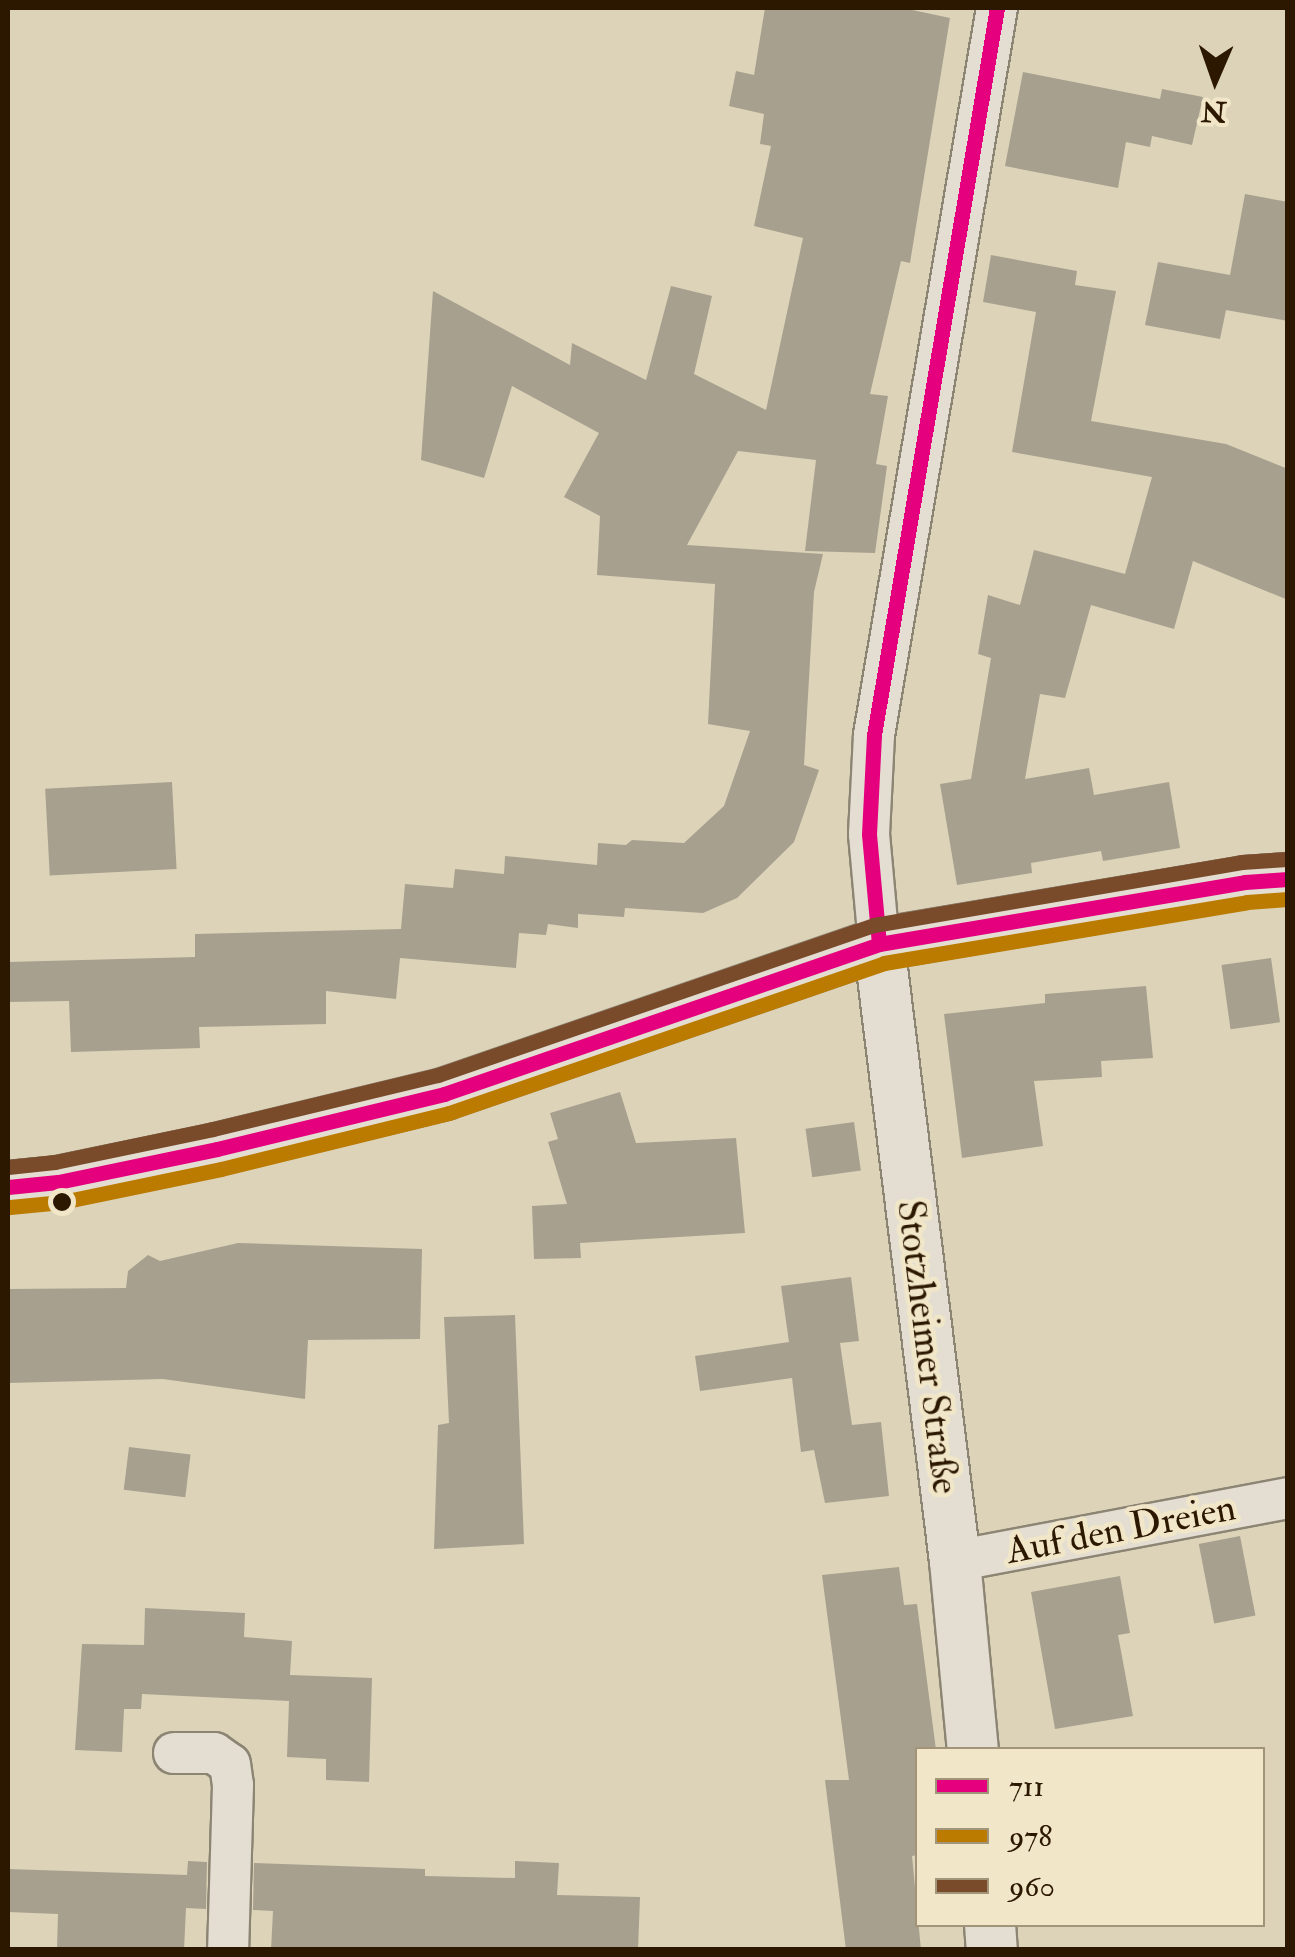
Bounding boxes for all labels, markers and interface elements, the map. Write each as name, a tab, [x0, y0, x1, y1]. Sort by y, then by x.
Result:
north arrow	[1165, 30, 1265, 130]
text: N	[1201, 93, 1227, 128]
unlabelled marker	[52, 1192, 72, 1212]
street label: Stotzheimer Straße	[886, 1198, 968, 1496]
street label: Auf den Dreien	[1003, 1485, 1239, 1575]
legend	[915, 1747, 1265, 1927]
text: 711	[1009, 1768, 1044, 1805]
text: 978	[1009, 1818, 1052, 1855]
text: 960	[1009, 1868, 1055, 1905]

